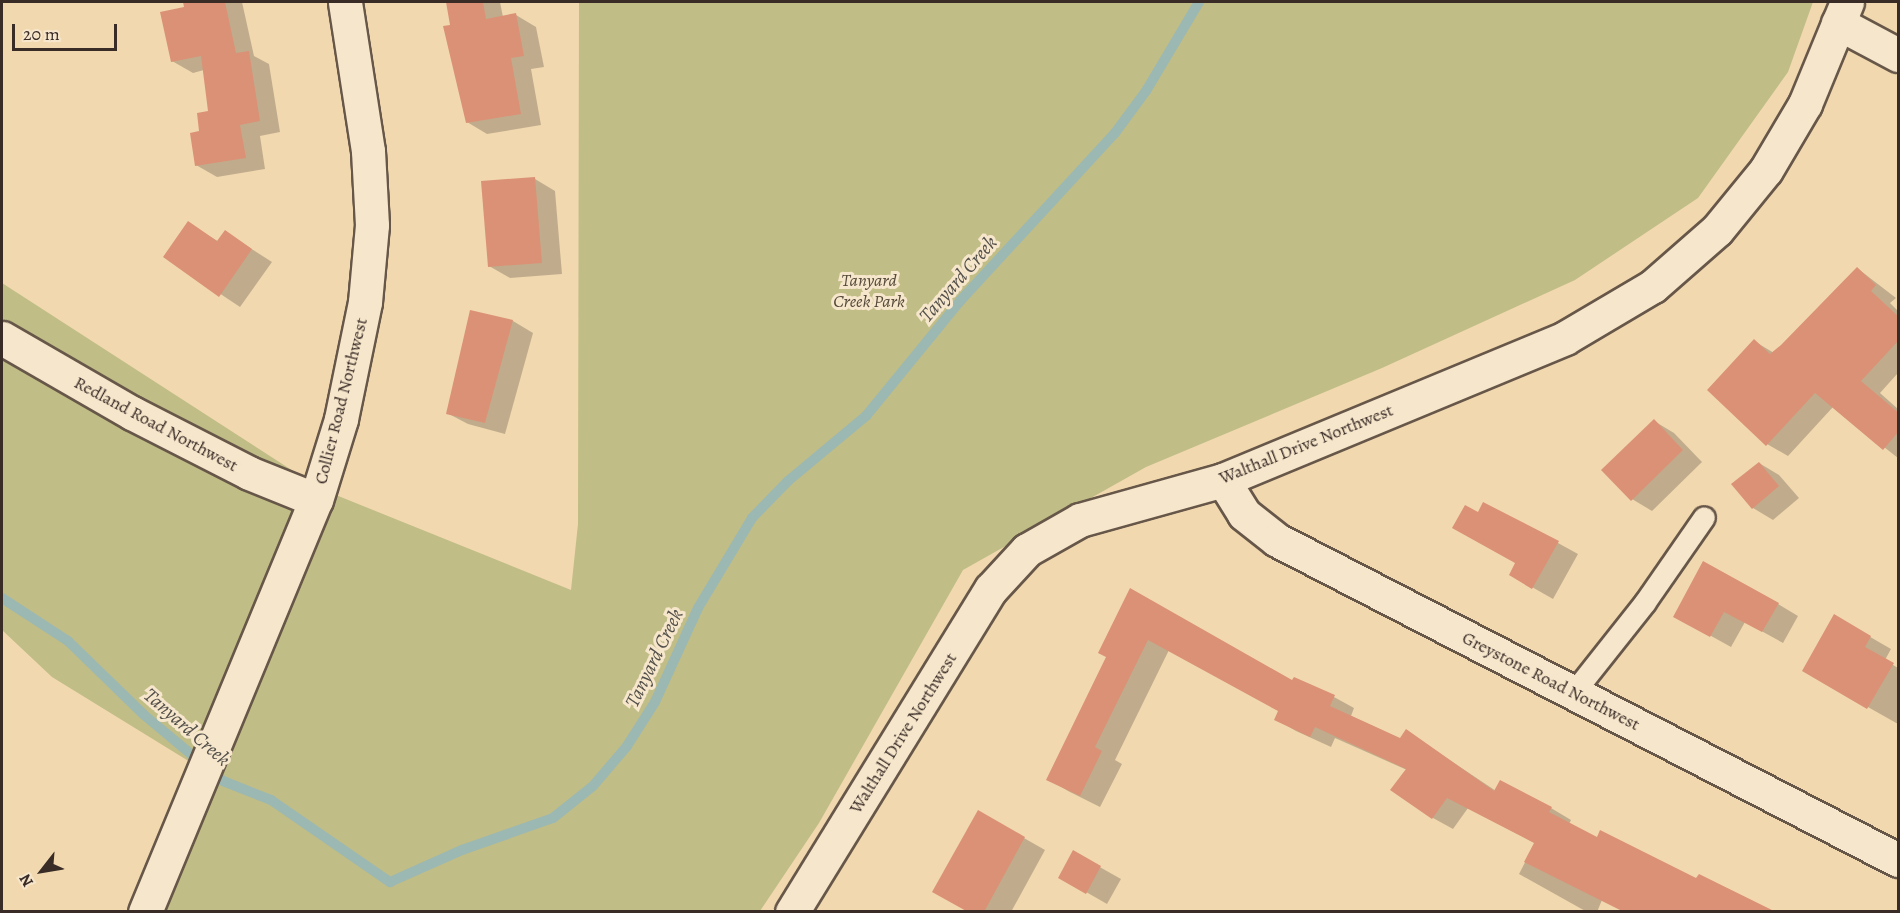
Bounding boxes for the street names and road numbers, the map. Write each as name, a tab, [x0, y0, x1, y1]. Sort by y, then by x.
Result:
street label: Collier Road Northwest	[310, 316, 372, 486]
street label: Redland Road Northwest	[70, 372, 242, 476]
street label: Walthall Drive Northwest	[1216, 399, 1396, 489]
street label: Greystone Road Northwest	[1459, 627, 1643, 735]
street label: Walthall Drive Northwest	[845, 649, 961, 817]

